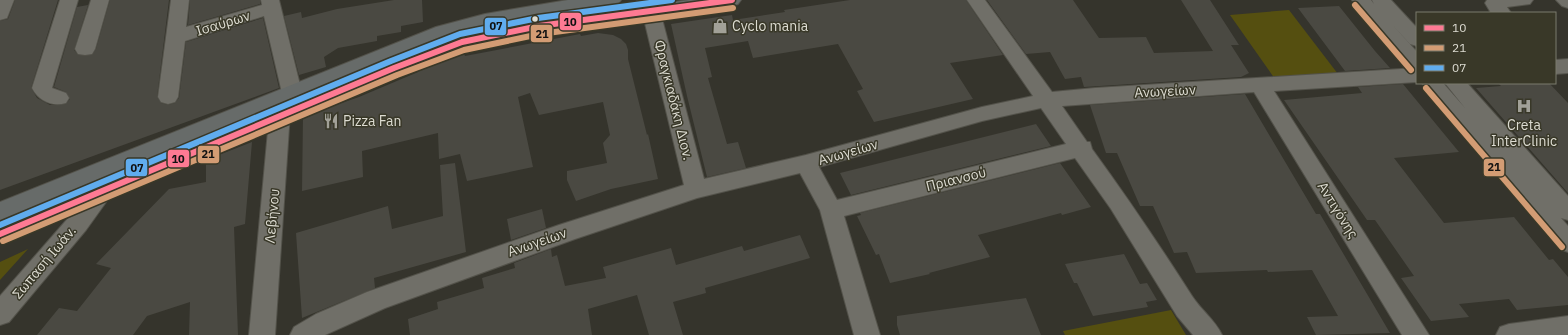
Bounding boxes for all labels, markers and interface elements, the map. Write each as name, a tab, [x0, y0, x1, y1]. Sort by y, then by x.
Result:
street label: Ισαύρων	[194, 6, 252, 40]
line badge: 10	[559, 12, 582, 31]
legend	[1416, 12, 1556, 84]
unlabelled marker	[530, 14, 540, 24]
text: 10	[563, 15, 577, 29]
line badge: 07	[484, 17, 507, 36]
shop icon: Cyclo mania	[711, 17, 729, 35]
place label: Cyclo mania	[732, 17, 809, 35]
text: 07	[489, 19, 503, 33]
text: 10	[1452, 20, 1466, 35]
line badge: 21	[530, 24, 553, 43]
text: 21	[535, 27, 549, 41]
street label: Φραγκιαδάκη Διον.	[650, 38, 698, 162]
text: 21	[1452, 40, 1466, 55]
text: 07	[1452, 60, 1466, 75]
street label: Ανωγείων	[1134, 80, 1196, 102]
hospital icon: Creta InterClinic	[1515, 97, 1533, 115]
restaurant icon: Pizza Fan	[322, 112, 340, 130]
place label: Pizza Fan	[343, 112, 401, 130]
place label: Creta InterClinic	[1491, 116, 1557, 150]
street label: Ανωγείων	[816, 135, 880, 169]
line badge: 21	[197, 145, 220, 164]
text: 21	[201, 147, 215, 161]
line badge: 10	[167, 149, 190, 168]
text: 10	[171, 152, 185, 166]
line badge: 07	[125, 158, 148, 177]
line badge: 21	[1483, 158, 1505, 177]
text: 21	[1487, 160, 1501, 174]
text: 07	[130, 161, 144, 175]
street label: Πριανσού	[924, 163, 988, 195]
street label: Αντιγόνης	[1314, 178, 1363, 242]
street label: Λεβήνου	[261, 188, 283, 244]
street label: Σωπασή Ιωάν.	[8, 222, 80, 302]
street label: Ανωγείων	[505, 223, 569, 261]

